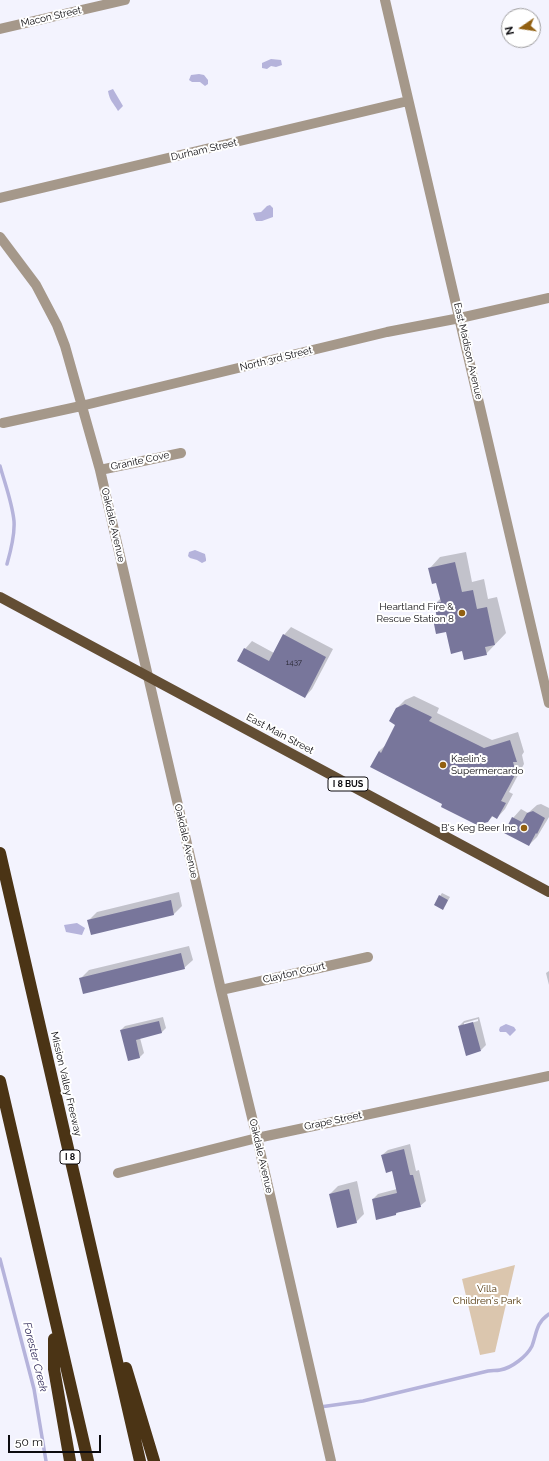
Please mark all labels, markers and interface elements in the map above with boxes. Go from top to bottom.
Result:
street label: Macon Street [20,4,82,30]
north arrow [501,8,541,48]
text: N [503,25,517,36]
street label: Durham Street [170,137,238,163]
street label: East Madison Avenue [451,301,485,401]
street label: North 3rd Street [239,344,313,374]
street label: Granite Cove [110,449,170,473]
street label: Oakdale Avenue [99,487,127,563]
place label: Heartland Fire & Rescue Station 8 [377,601,454,624]
marker: Heartland Fire & Rescue Station 8 [457,608,467,618]
house number: 1437 [286,658,302,668]
street label: East Main Street [244,711,316,757]
place label: Kaelin's Supermercardo [451,753,523,776]
marker: Kaelin's Supermercardo [438,760,448,770]
road number: I 8 BUS [328,777,368,791]
street label: Oakdale Avenue [172,803,200,879]
place label: B's Keg Beer Inc [441,822,516,834]
marker: B's Keg Beer Inc [519,823,529,833]
street label: Clayton Court [262,960,326,986]
street label: Mission Valley Freeway [48,1030,84,1138]
street label: Grape Street [303,1109,363,1133]
street label: Oakdale Avenue [247,1118,275,1194]
road number: I 8 [60,1150,80,1164]
park label: Villa Children's Park [453,1283,521,1306]
water label: Forester Creek [20,1321,50,1393]
scale bar [10,1427,103,1453]
text: 50 m [15,1435,43,1449]

